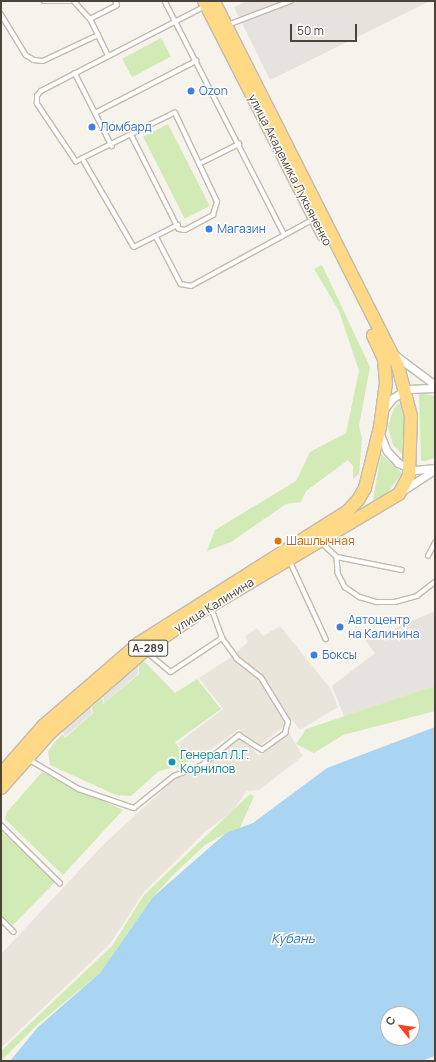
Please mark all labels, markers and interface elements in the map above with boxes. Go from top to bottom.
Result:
scale bar [292,16,359,42]
text: 50 m [297,22,324,39]
place label: Ozon [199,84,228,98]
marker: Ozon [186,86,196,96]
street label: улица Академика Лукьяненко [245,92,335,248]
place label: Ломбард [100,120,152,134]
marker: Ломбард [87,122,97,132]
place label: Магазин [217,222,266,236]
marker: Магазин [204,224,214,234]
place label: Шашлычная [286,534,355,548]
marker: Шашлычная [273,536,283,546]
street label: улица Калинина [171,575,257,635]
place label: Автоцентр на Калинина [348,613,419,641]
marker: Автоцентр на Калинина [335,622,345,632]
road number: А-289 [128,639,168,657]
place label: Боксы [322,648,357,662]
marker: Боксы [309,650,319,660]
place label: Генерал Л.Г. Корнилов [180,748,249,776]
marker: Генерал Л.Г. Корнилов [167,757,177,767]
water label: Кубань [271,930,315,946]
north arrow [380,1006,420,1046]
text: С [381,1013,398,1028]

